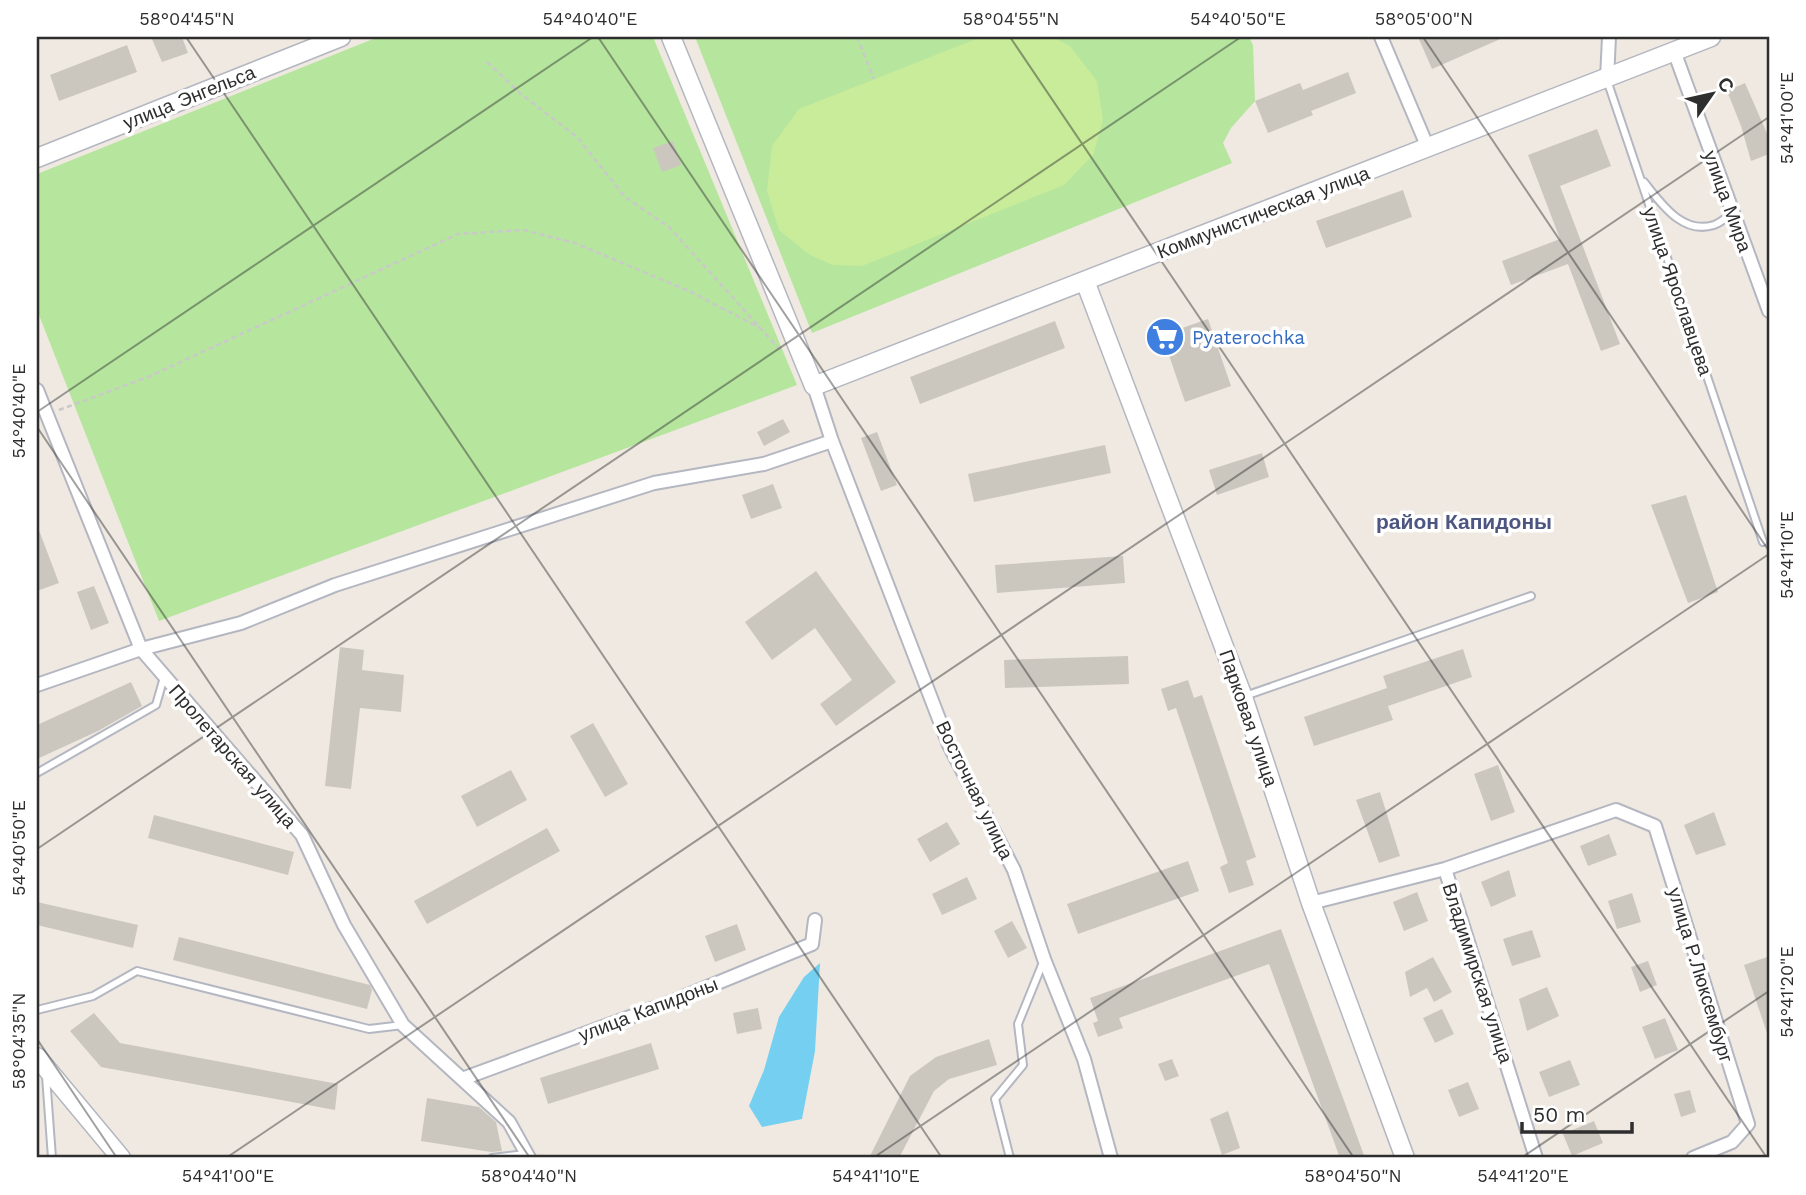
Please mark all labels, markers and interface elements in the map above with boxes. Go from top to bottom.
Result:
text: 58°04'45"N [139,8,235,29]
text: 54°40'40"E [542,8,638,29]
text: 58°04'55"N [963,8,1059,29]
text: 54°40'50"E [1190,8,1286,29]
text: 58°05'00"N [1375,8,1473,29]
street label: улица Энгельса [120,60,259,134]
north arrow [1676,60,1746,130]
text: 54°41'00"E [1776,72,1797,164]
text: С [1712,73,1739,97]
street label: улица Мира [1699,147,1757,255]
street label: Коммунистическая улица [1154,161,1373,264]
street label: улица Ярославцева [1638,204,1717,379]
supermarket icon: Pyaterochka [1144,316,1186,358]
place label: Pyaterochka [1192,326,1305,349]
text: 54°40'40"E [8,363,29,459]
district label: район Капидоны [1376,509,1552,534]
text: 54°41'10"E [1776,511,1797,599]
street label: Парковая улица [1214,647,1283,790]
street label: Пролетарская улица [164,680,302,833]
street label: Восточная улица [931,717,1018,864]
text: 54°40'50"E [8,800,29,896]
street label: Владимирская улица [1438,880,1518,1067]
street label: улица Р.Люксембург [1663,885,1738,1066]
text: 54°41'20"E [1776,946,1797,1038]
street label: улица Капидоны [575,972,721,1047]
text: 58°04'35"N [8,993,29,1089]
scale bar [1522,1090,1633,1134]
text: 50 m [1533,1102,1585,1127]
text: 54°41'00"E [182,1165,274,1186]
text: 58°04'40"N [481,1165,577,1186]
text: 54°41'10"E [832,1165,920,1186]
text: 58°04'50"N [1304,1165,1402,1186]
text: 54°41'20"E [1477,1165,1569,1186]

